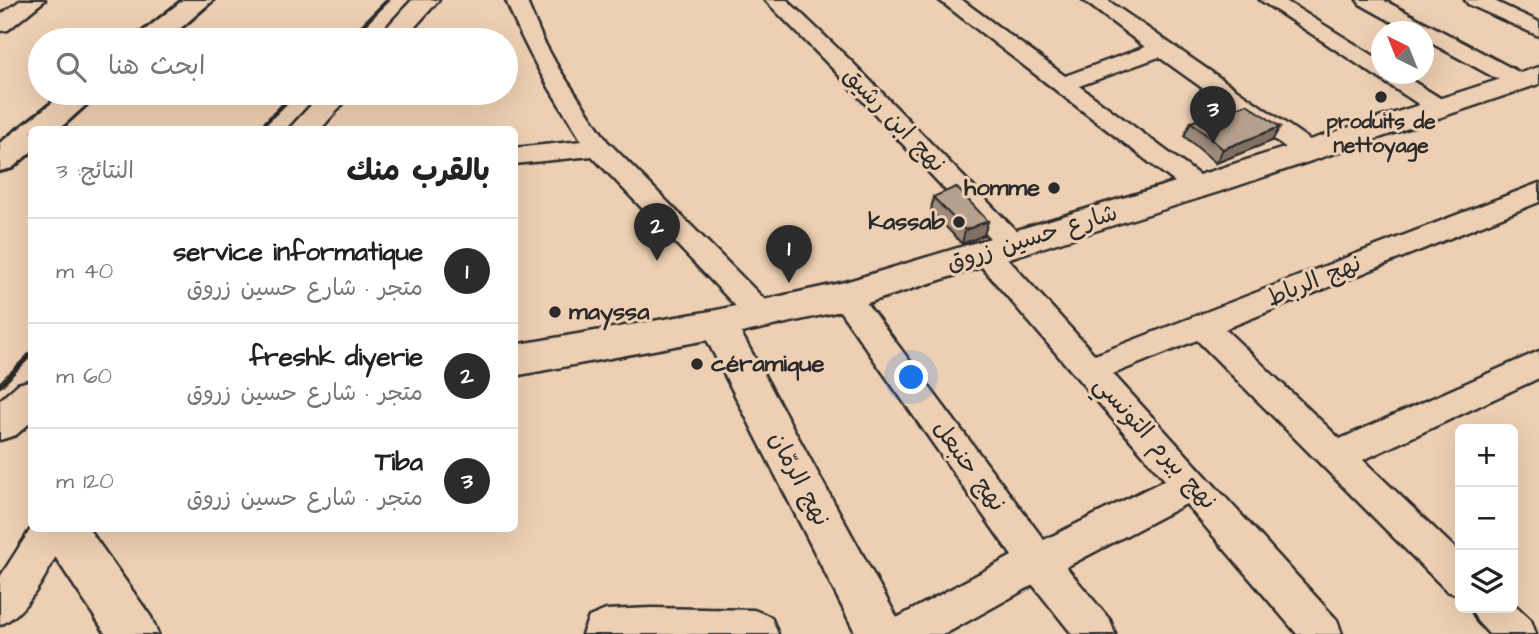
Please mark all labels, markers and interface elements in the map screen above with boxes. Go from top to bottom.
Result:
north arrow [1371,21,1434,84]
search box [28,28,518,105]
icon: search [52,48,90,86]
text: ابحث هنا [108,48,205,84]
street label: نهج ابن رشيق [835,60,953,180]
pin: 3 [1190,86,1236,144]
marker: produits de nettoyage [1373,89,1389,105]
place label: produits de nettoyage [1326,107,1436,163]
text: بالقرب منك [346,150,490,192]
text: النتائج: 3 [56,155,134,187]
place label: homme [964,171,1040,205]
marker: homme [1046,180,1062,196]
street label: شارع حسين زروق [942,196,1122,280]
pin: 2 [634,203,680,261]
place label: kassab [868,205,946,239]
marker: kassab [951,214,967,230]
pin: 1 [766,225,812,283]
text: service informatique [173,234,423,270]
street label: نهج الرباط [1261,247,1367,315]
text: 40 m [56,255,113,287]
text: 1 [466,255,468,287]
text: متجر · شارع حسين زروق [187,272,423,304]
place label: mayssa [569,295,650,331]
marker: mayssa [547,304,563,320]
text: freshk diyerie [249,339,423,375]
place label: céramique [711,347,824,381]
marker: céramique [689,356,705,372]
text: 60 m [56,360,112,392]
text: 2 [460,360,474,392]
your location [894,360,928,394]
street label: نهج بيرم التونسي [1083,369,1224,519]
text: متجر · شارع حسين زروق [187,377,423,409]
street label: نهج حنبعل [924,413,1014,519]
map controls [1455,424,1518,613]
button: + [1455,424,1518,487]
street label: نهج الرمّان [760,426,838,532]
text: Tiba [375,444,423,480]
text: 120 m [56,465,114,497]
text: 3 [461,465,473,497]
text: متجر · شارع حسين زروق [187,482,423,514]
button: − [1455,487,1518,550]
button: layers [1455,550,1518,613]

